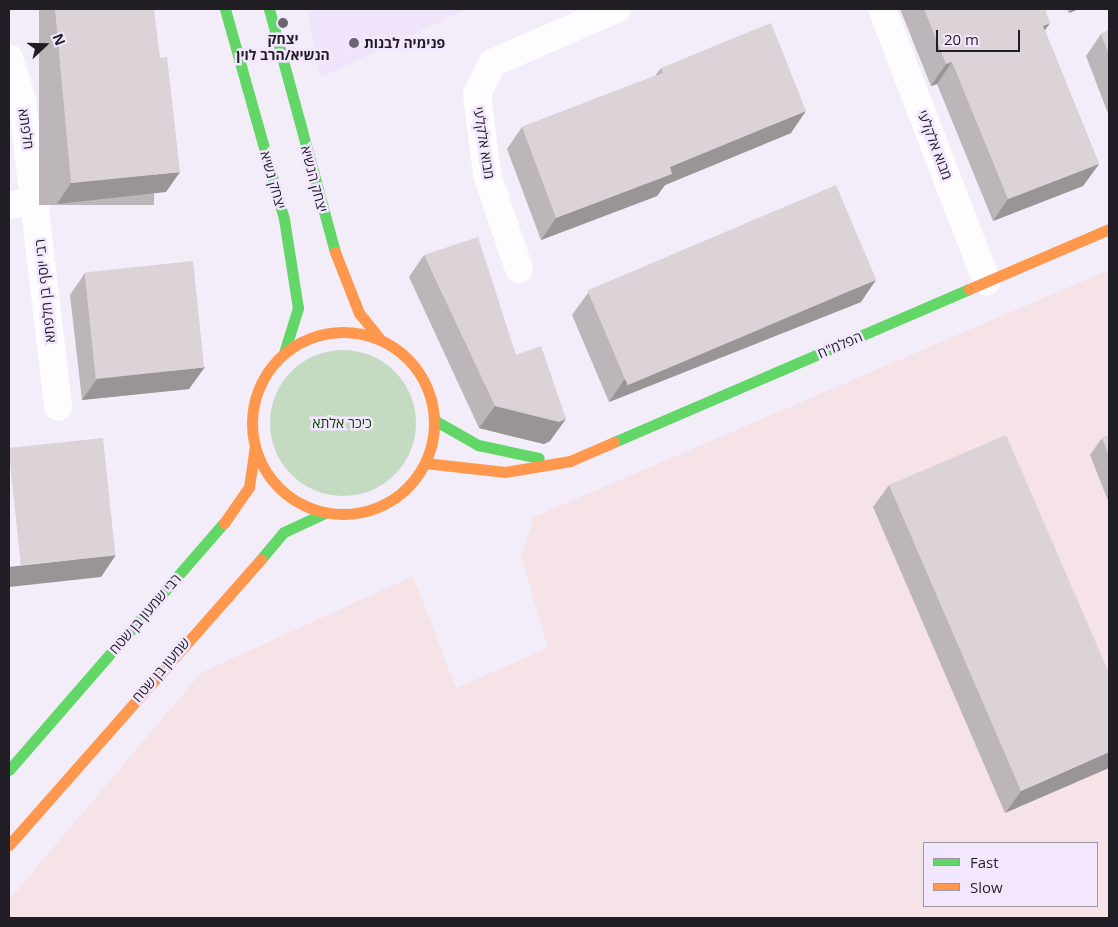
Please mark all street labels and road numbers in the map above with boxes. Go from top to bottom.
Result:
street label: מבוא אלקלעי [470,106,498,180]
street label: חלפתא [15,108,37,150]
street label: מבוא אלקלעי [914,108,956,182]
street label: יצחק הנשיא [297,144,331,214]
street label: יצחק נשיא [257,149,289,211]
street label: רבי יוסף בן חלפתא [31,238,59,344]
street label: הפלמ"ח [815,328,865,362]
street label: רבי שמעון בן שטח [106,570,184,658]
street label: שמעון בן שטח [129,635,193,705]

